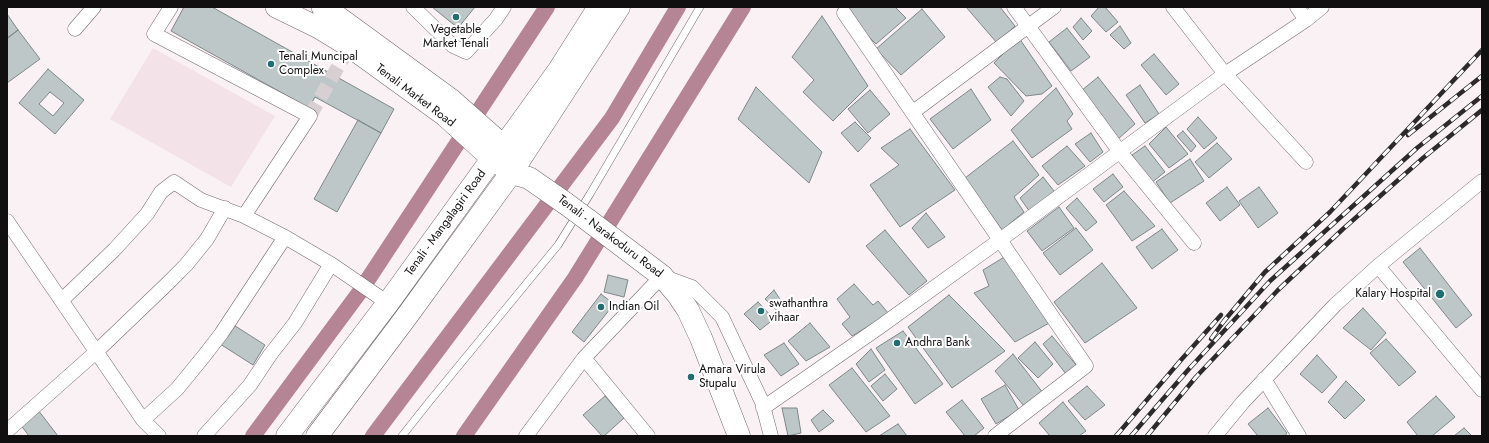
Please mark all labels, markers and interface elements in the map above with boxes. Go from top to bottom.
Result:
marker: Vegetable Market Tenali [451,12,461,22]
place label: Vegetable Market Tenali [423,23,489,51]
place label: Tenali Muncipal Complex [279,50,358,78]
marker: Tenali Muncipal Complex [266,59,276,69]
street label: Tenali Market Road [373,62,457,130]
street label: Tenali - Mangalagiri Road [403,167,489,279]
street label: Tenali - Narakoduru Road [555,193,665,281]
place label: Kalary Hospital [1355,287,1431,301]
marker: Kalary Hospital [1434,288,1446,300]
place label: swathanthra vihaar [769,297,828,325]
place label: Indian Oil [609,300,659,314]
marker: Indian Oil [596,302,606,312]
marker: swathanthra vihaar [756,306,766,316]
place label: Andhra Bank [905,336,970,350]
marker: Andhra Bank [892,338,902,348]
place label: Amara Virula Stupalu [699,363,766,391]
marker: Amara Virula Stupalu [686,372,696,382]

